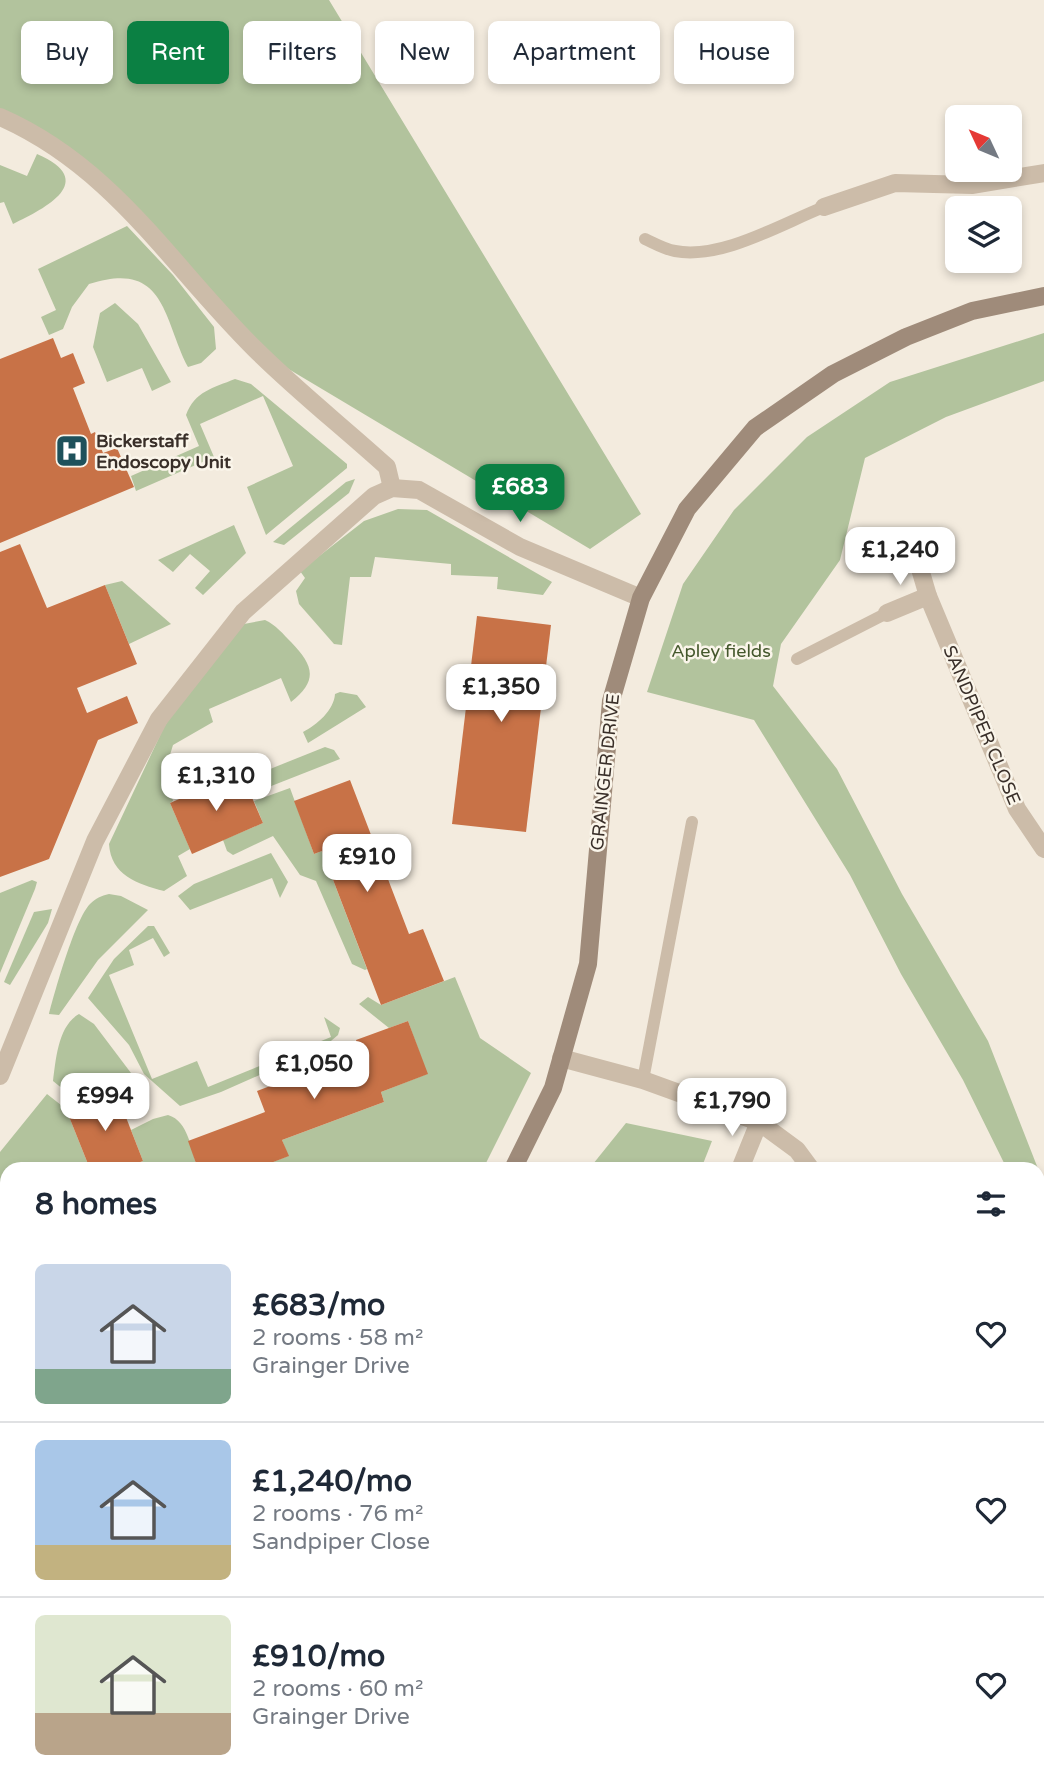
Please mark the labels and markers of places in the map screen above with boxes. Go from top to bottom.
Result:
place label: Bickerstaff Endoscopy Unit [96,430,231,473]
hospital icon: Bickerstaff Endoscopy Unit [53,432,91,470]
pin: £683 [479,464,561,524]
pin: £1,240 [843,528,957,587]
pin: £1,350 [444,664,558,724]
pin: £1,310 [159,754,273,813]
pin: £910 [326,834,408,894]
pin: £1,050 [257,1042,371,1101]
pin: £994 [64,1074,146,1133]
pin: £1,790 [675,1078,789,1138]

